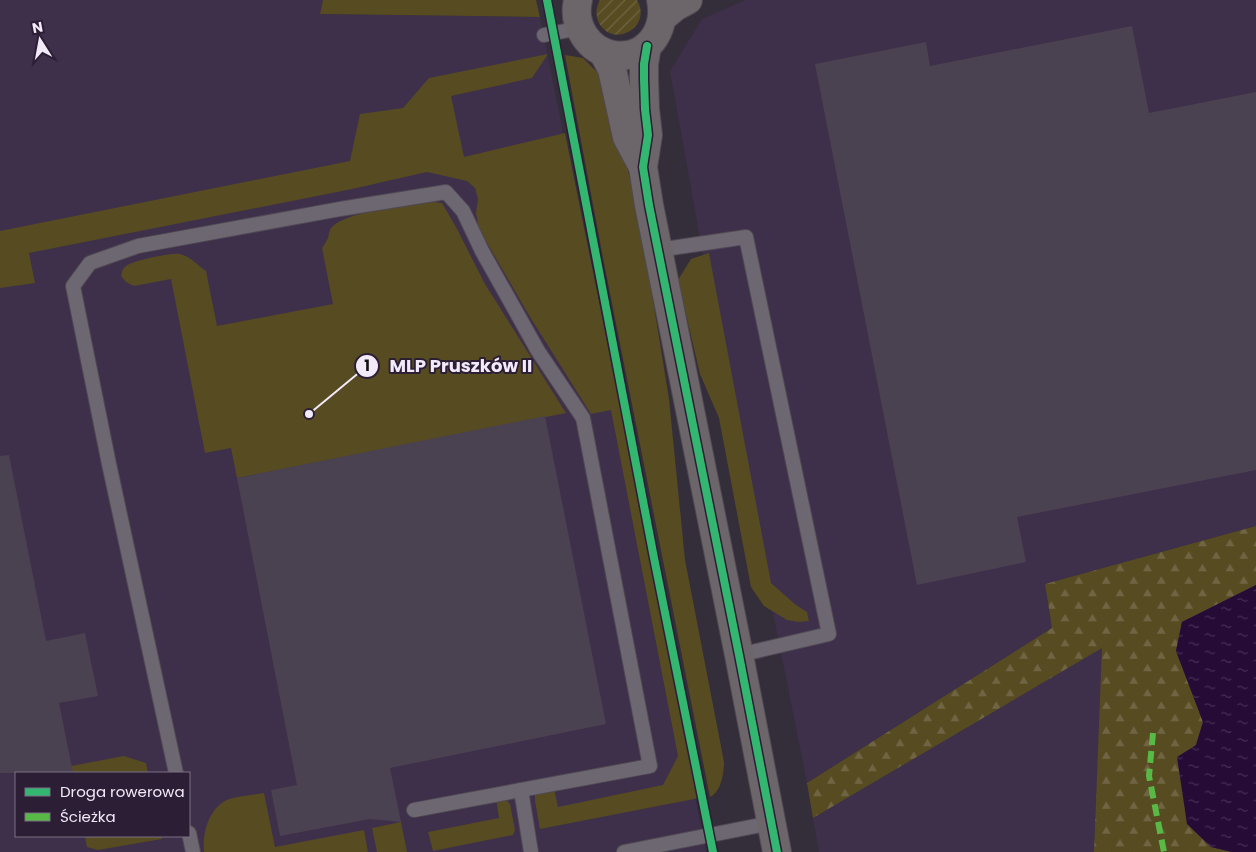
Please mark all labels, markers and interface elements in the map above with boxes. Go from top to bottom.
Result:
north arrow [15,15,65,65]
text: N [30,16,45,38]
callout: MLP Pruszków II [355,349,542,382]
text: MLP Pruszków II [390,353,532,378]
text: 1 [364,355,370,376]
legend [15,772,190,837]
text: Droga rowerowa [60,781,185,802]
text: Ścieżka [60,806,116,827]

